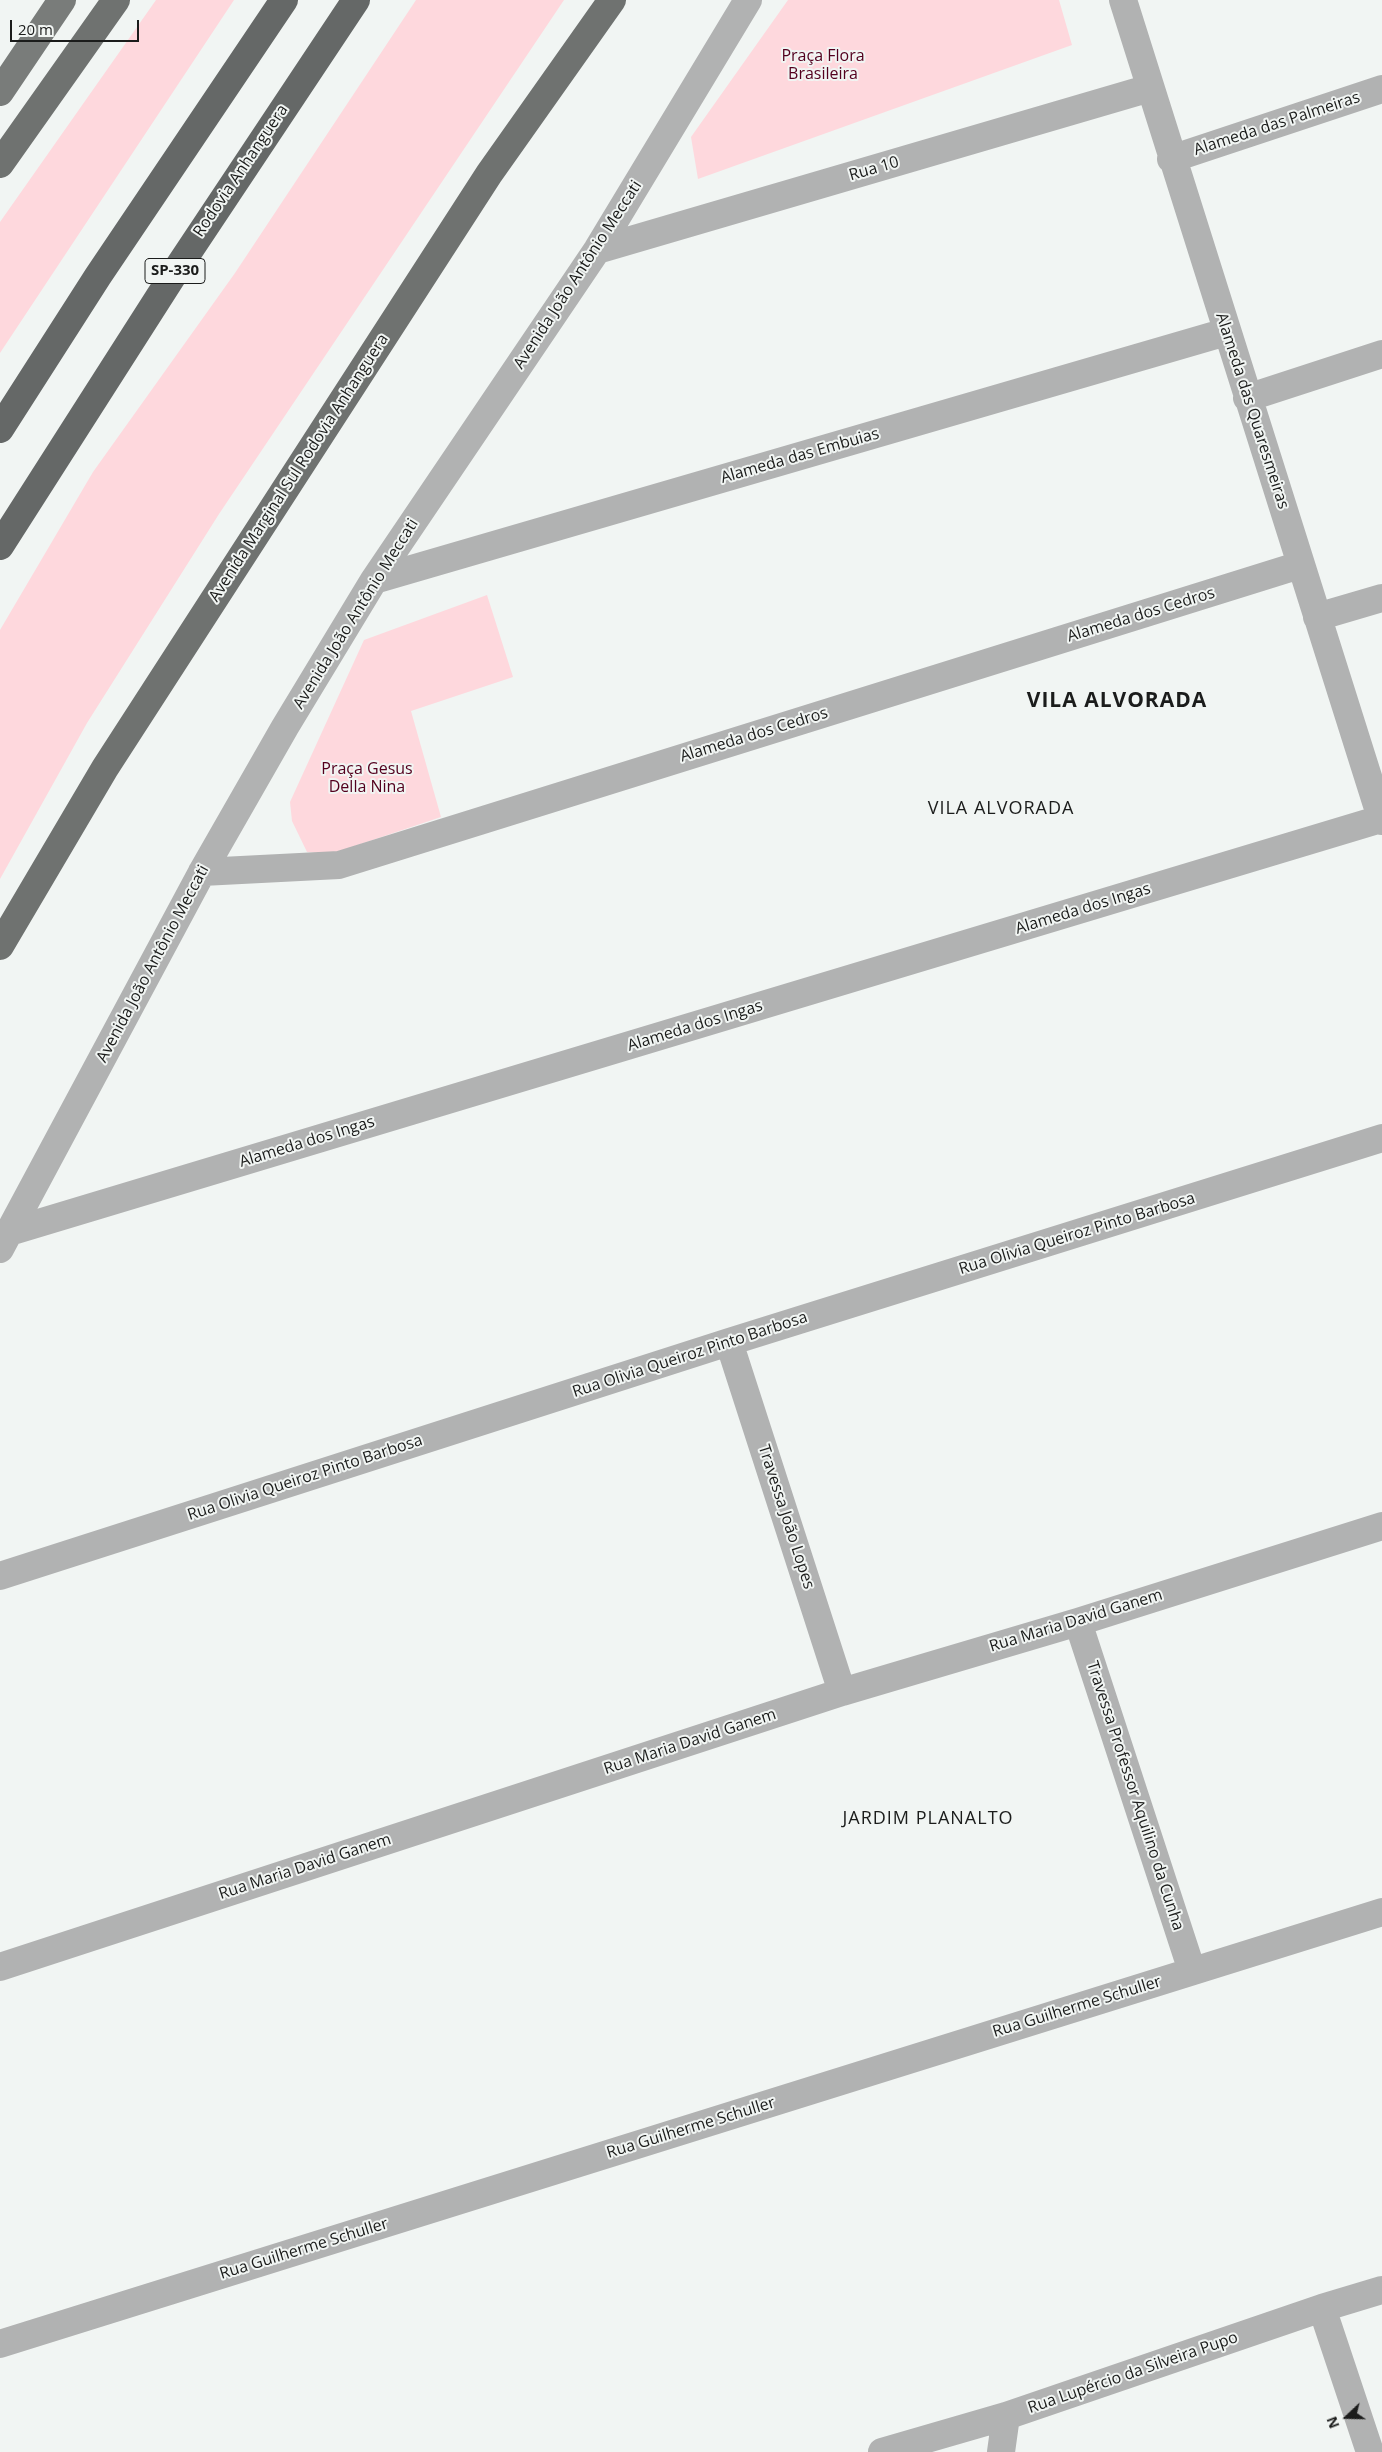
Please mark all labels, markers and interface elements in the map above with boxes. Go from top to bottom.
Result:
scale bar [12,10,141,42]
text: 20 m [18,19,53,39]
park label: Praça Flora Brasileira [781,46,865,84]
street label: Alameda das Palmeiras [1191,88,1363,160]
street label: Rodovia Anhanguera [190,101,292,241]
street label: Rua 10 [847,153,901,185]
street label: Avenida João Antônio Meccati [510,177,646,373]
road number: SP-330 [145,258,205,284]
street label: Alameda das Quaresmeiras [1211,310,1293,512]
street label: Avenida Marginal Sul Rodovia Anhanguera [205,331,393,605]
street label: Alameda das Embuias [719,424,881,488]
street label: Avenida João Antônio Meccati [289,515,423,713]
street label: Alameda dos Cedros [1065,583,1217,647]
district label: VILA ALVORADA [1025,688,1209,714]
street label: Alameda dos Cedros [678,703,830,767]
park label: Praça Gesus Della Nina [321,759,413,797]
district label: VILA ALVORADA [926,798,1076,820]
street label: Avenida João Antônio Meccati [93,862,213,1066]
street label: Alameda dos Ingas [1013,879,1153,939]
street label: Alameda dos Ingas [625,996,765,1056]
street label: Alameda dos Ingas [237,1112,377,1172]
street label: Rua Olivia Queiroz Pinto Barbosa [957,1189,1197,1279]
street label: Rua Olivia Queiroz Pinto Barbosa [570,1308,810,1402]
street label: Rua Olivia Queiroz Pinto Barbosa [185,1431,425,1525]
street label: Travessa João Lopes [754,1442,818,1592]
street label: Rua Maria David Ganem [987,1585,1165,1657]
street label: Travessa Professor Aquilino da Cunha [1082,1659,1188,1933]
street label: Rua Maria David Ganem [601,1705,779,1779]
district label: JARDIM PLANALTO [841,1808,1015,1830]
street label: Rua Maria David Ganem [216,1830,394,1904]
street label: Rua Guilherme Schuller [990,1972,1164,2042]
street label: Rua Guilherme Schuller [604,2093,778,2163]
street label: Rua Guilherme Schuller [217,2214,391,2284]
street label: Rua Lupércio da Silveira Pupo [1025,2328,1241,2418]
north arrow [1322,2392,1372,2442]
text: N [1322,2414,1343,2431]

